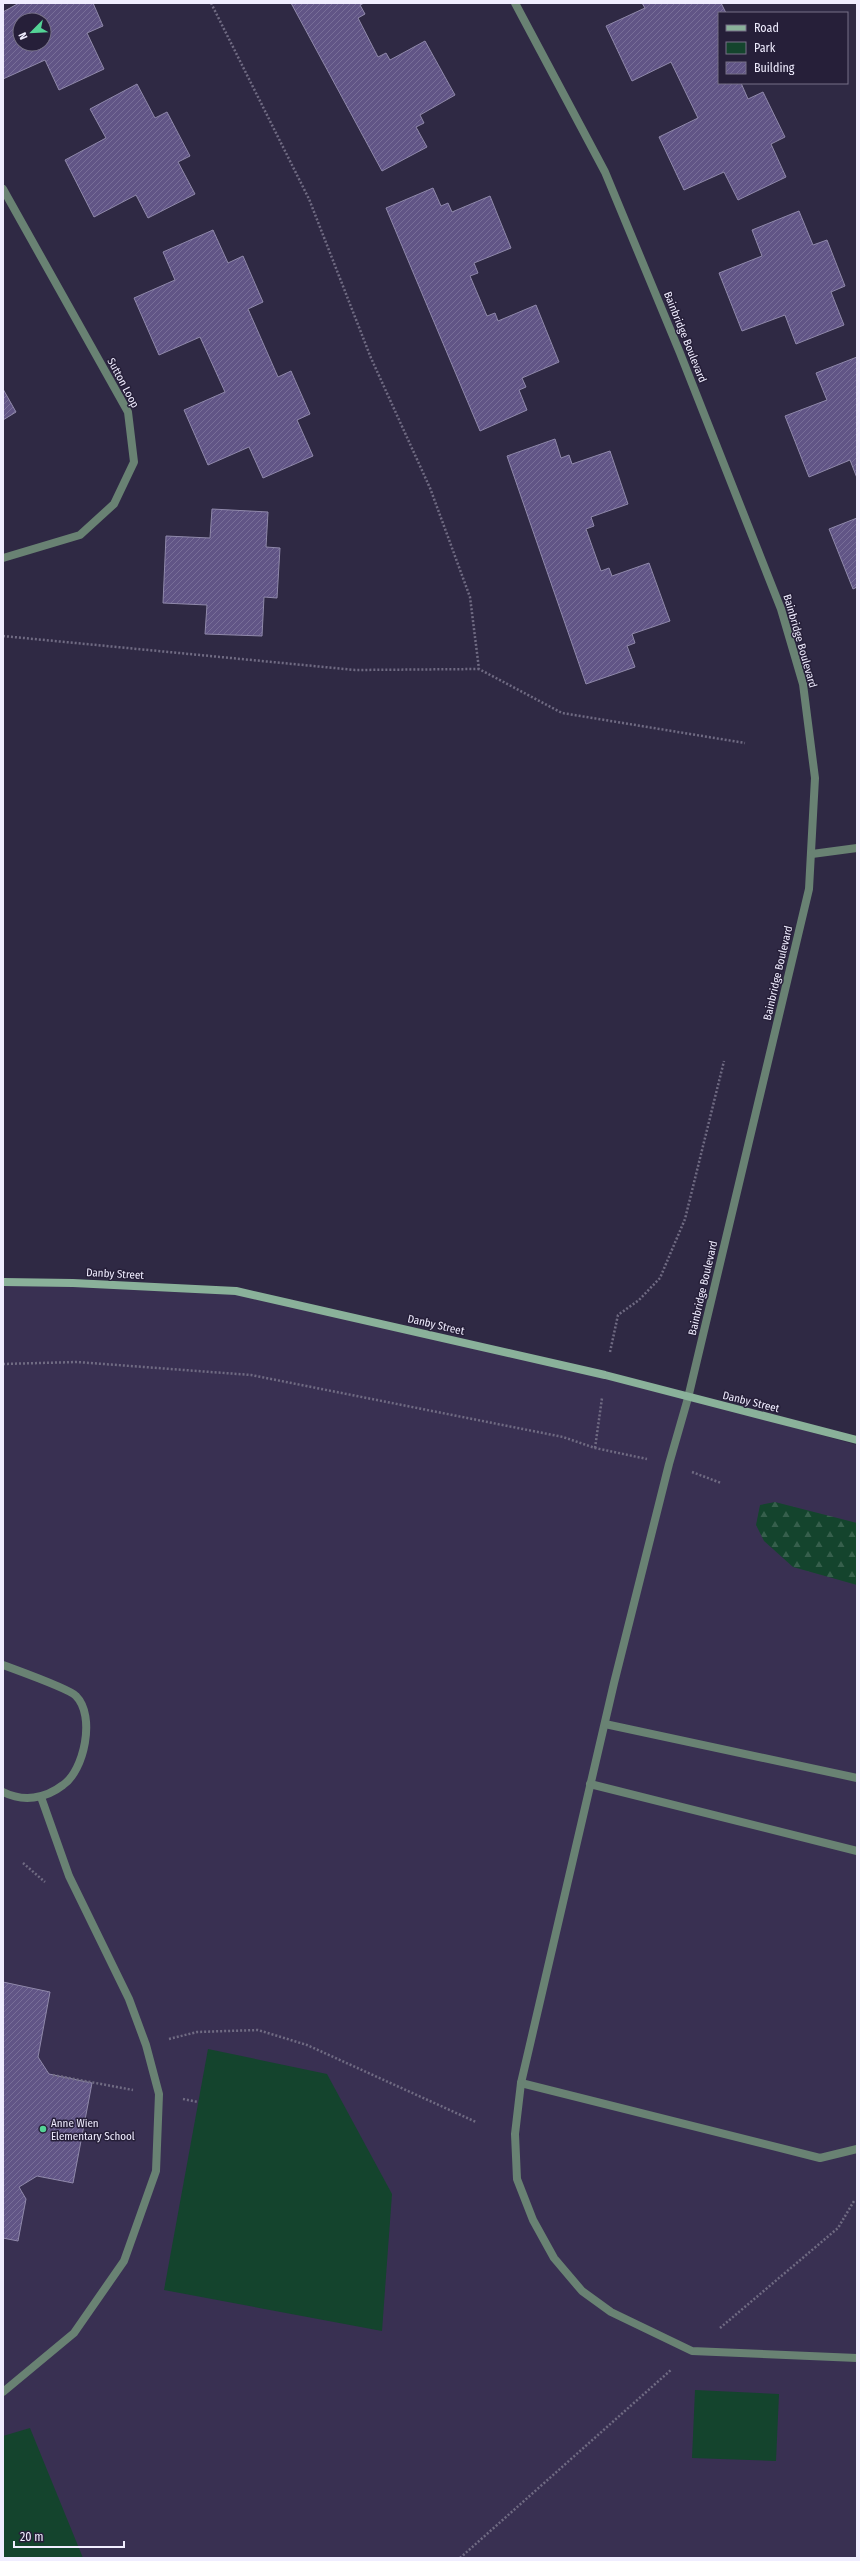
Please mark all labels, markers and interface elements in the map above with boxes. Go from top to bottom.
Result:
north arrow [12,12,52,52]
legend [718,12,848,84]
text: Road [754,21,779,35]
text: N [16,30,31,42]
text: Park [754,41,776,55]
text: Building [754,61,795,75]
street label: Bainbridge Boulevard [661,290,709,384]
street label: Sutton Loop [104,356,142,410]
street label: Bainbridge Boulevard [780,593,820,689]
street label: Bainbridge Boulevard [761,924,795,1022]
street label: Bainbridge Boulevard [686,1239,720,1337]
street label: Danby Street [86,1266,145,1282]
street label: Danby Street [406,1312,466,1338]
street label: Danby Street [721,1389,781,1415]
place label: Anne Wien Elementary School [51,2117,135,2143]
marker: Anne Wien Elementary School [38,2124,48,2134]
scale bar [14,2523,124,2549]
text: 20 m [20,2530,44,2544]

